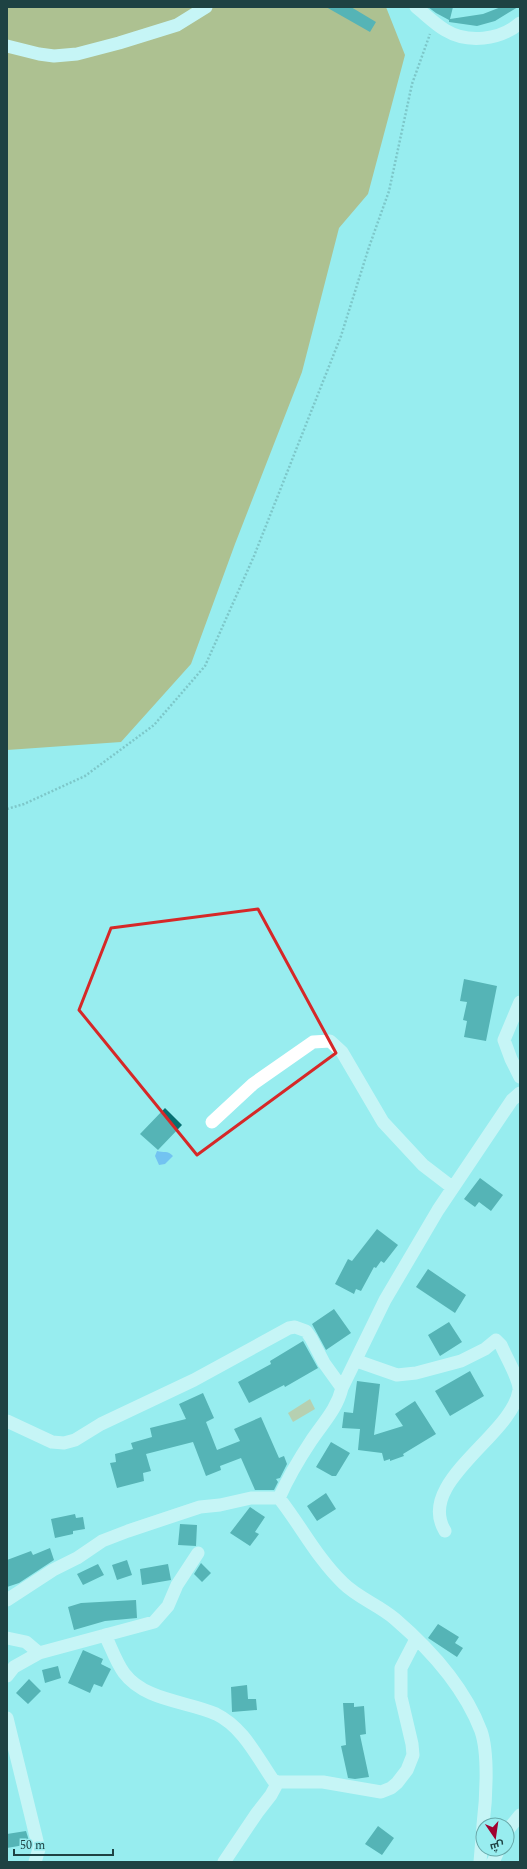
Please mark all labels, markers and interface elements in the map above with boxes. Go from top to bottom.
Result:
north arrow [475,1817,515,1857]
scale bar [14,1831,113,1857]
text: 50 m [20,1836,45,1855]
text: ش [488,1836,506,1856]

